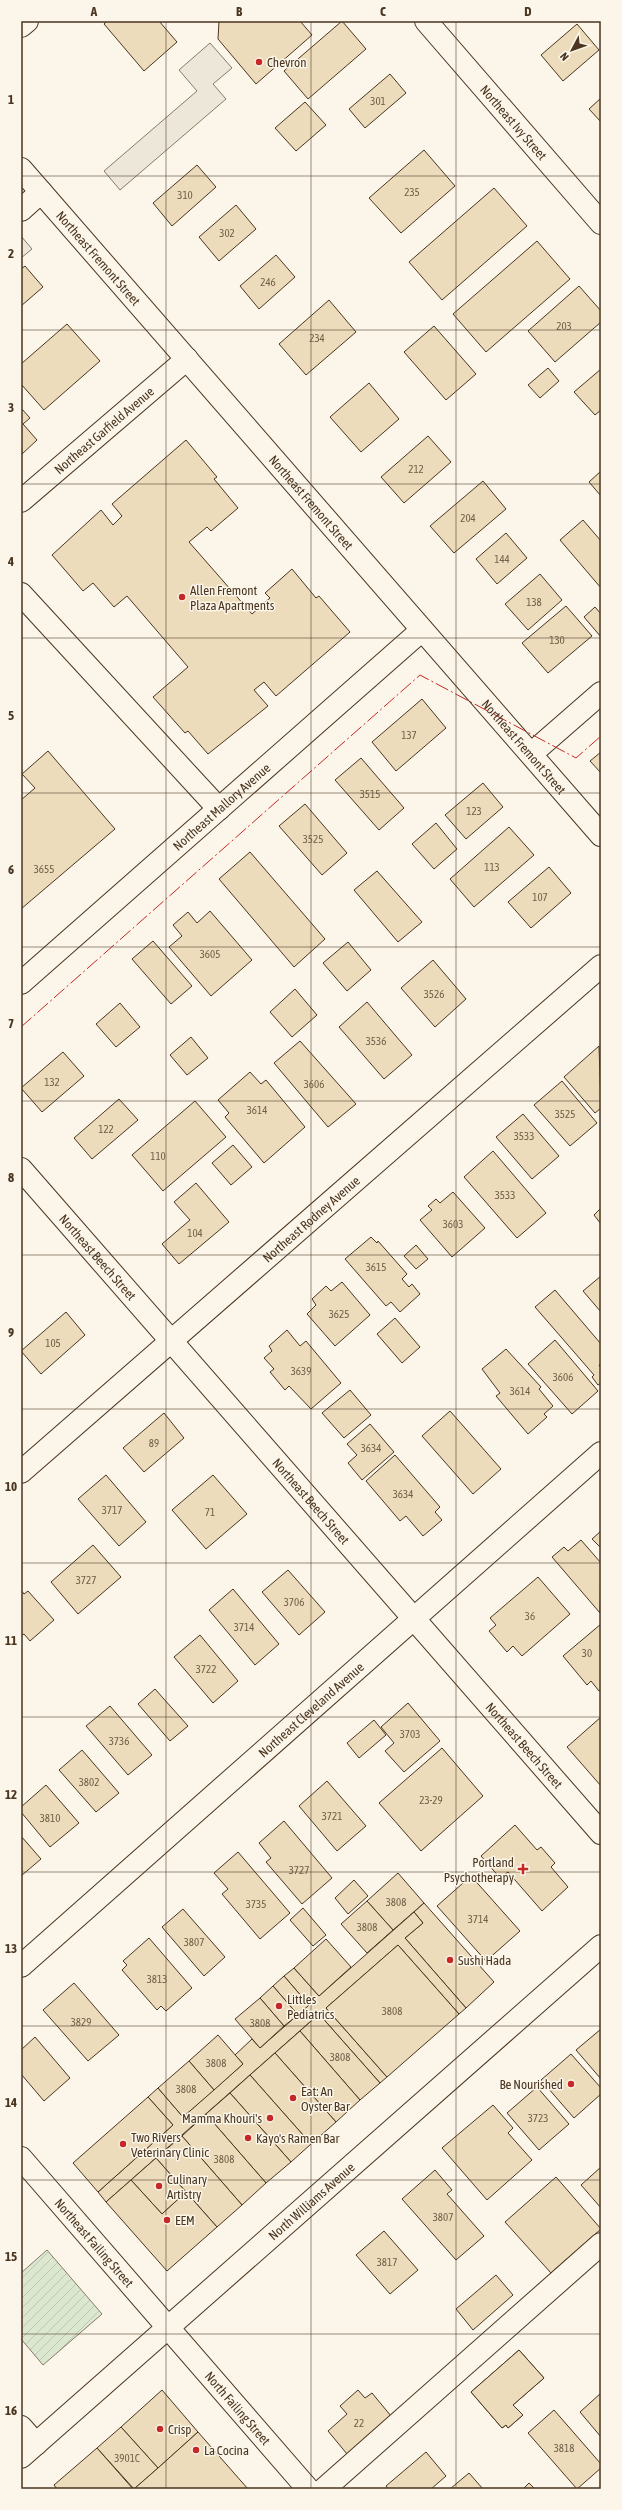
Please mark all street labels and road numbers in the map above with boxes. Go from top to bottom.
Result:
street label: Northeast Ivy Street [477,82,550,163]
street label: Northeast Fremont Street [53,208,144,308]
street label: Northeast Garfield Avenue [51,383,157,477]
street label: Northeast Fremont Street [266,452,357,553]
street label: Northeast Fremont Street [479,696,569,797]
street label: Northeast Mallory Avenue [170,760,273,853]
street label: Northeast Rodney Avenue [260,1173,363,1265]
street label: Northeast Beech Street [56,1211,140,1303]
street label: Northeast Beech Street [270,1455,353,1547]
street label: Northeast Cleveland Avenue [255,1659,367,1760]
street label: Northeast Beech Street [483,1699,566,1791]
street label: North Williams Avenue [265,2159,357,2243]
street label: Northeast Failing Street [52,2195,137,2290]
street label: North Failing Street [202,2368,274,2448]

